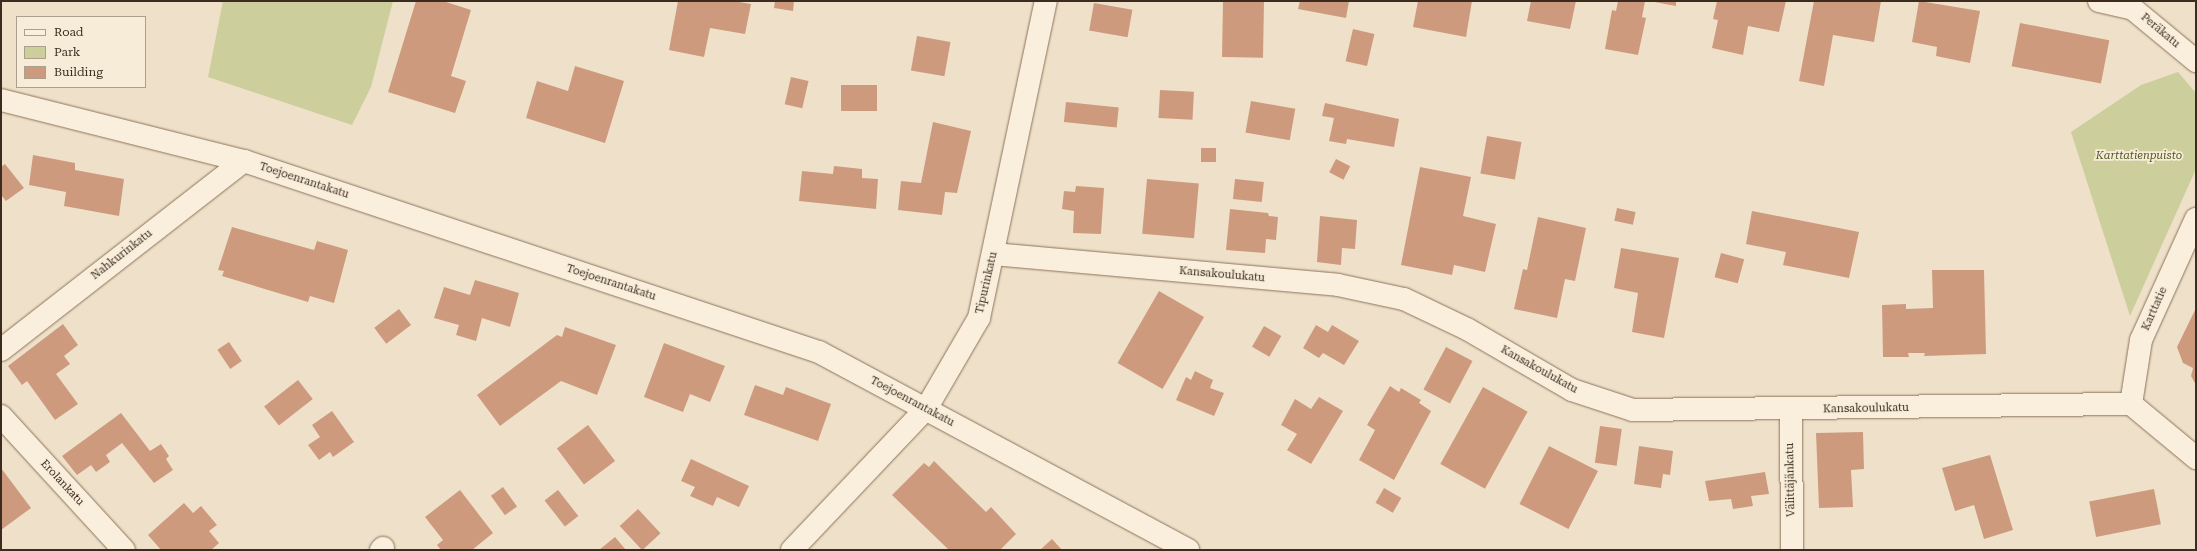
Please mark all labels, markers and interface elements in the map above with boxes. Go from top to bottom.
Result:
street label: Peräkatu [2138,11,2182,51]
legend [16,16,146,88]
text: Road [54,25,83,39]
text: Park [54,45,80,59]
text: Building [54,65,103,79]
park label: Karttatienpuisto [2096,149,2182,163]
street label: Toejoenrantakatu [258,160,350,202]
street label: Nahkurinkatu [89,227,155,283]
street label: Tipurinkatu [973,251,1001,315]
street label: Toejoenrantakatu [565,262,657,304]
street label: Kansakoulukatu [1179,265,1265,285]
street label: Karttatie [2140,285,2170,333]
street label: Kansakoulukatu [1498,343,1580,397]
street label: Toejoenrantakatu [868,374,956,430]
street label: Kansakoulukatu [1823,402,1909,416]
street label: Välittäjänkatu [1784,443,1798,517]
street label: Erolankatu [37,457,87,509]

